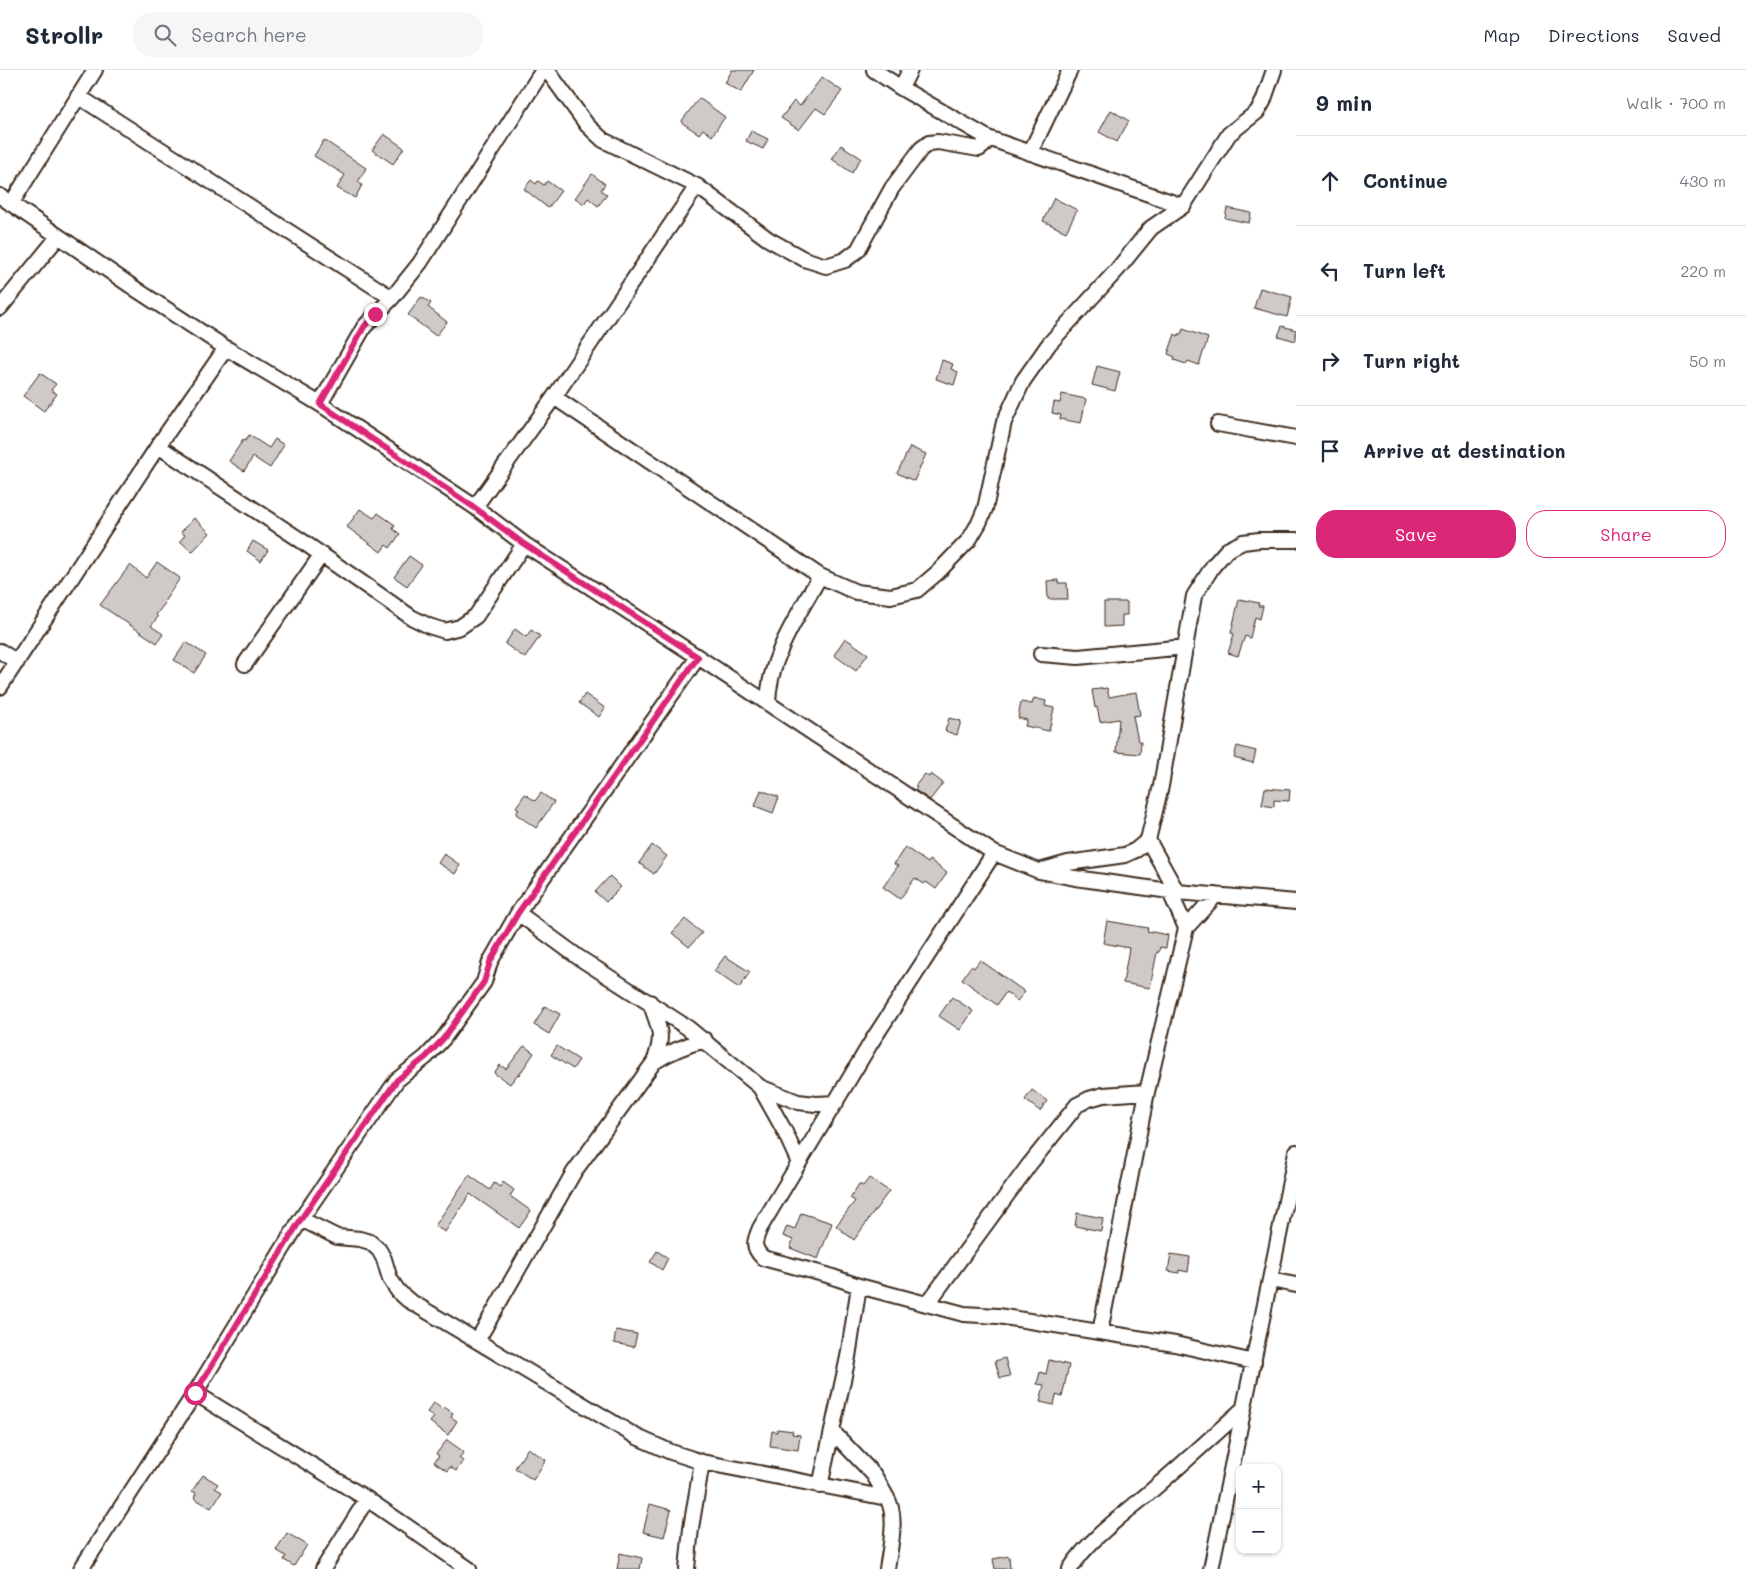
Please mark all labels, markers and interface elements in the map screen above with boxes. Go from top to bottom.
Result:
search box [133,12,483,57]
text: Strollr [25,19,103,50]
icon: search [151,21,179,49]
text: Search here [191,22,307,47]
text: Map [1483,23,1520,47]
text: Directions [1548,23,1640,47]
text: Saved [1668,23,1721,47]
text: 9 min [1316,89,1372,116]
text: Walk · 700 m [1626,92,1726,113]
icon: ahead [1316,167,1344,195]
text: Continue [1363,168,1448,193]
text: 430 m [1679,170,1726,191]
icon: left [1316,257,1344,285]
text: Turn left [1363,258,1446,283]
text: 220 m [1680,260,1726,281]
route end [364,303,387,326]
icon: right [1316,347,1344,375]
text: Turn right [1363,348,1460,373]
text: 50 m [1689,350,1726,371]
icon: arrive [1316,437,1344,465]
text: Arrive at destination [1363,438,1566,463]
button: Save [1316,510,1516,558]
button: Share [1526,510,1726,558]
route start [184,1382,207,1405]
map controls [1236,1464,1281,1554]
button: + [1236,1464,1281,1509]
button: − [1236,1509,1281,1554]

